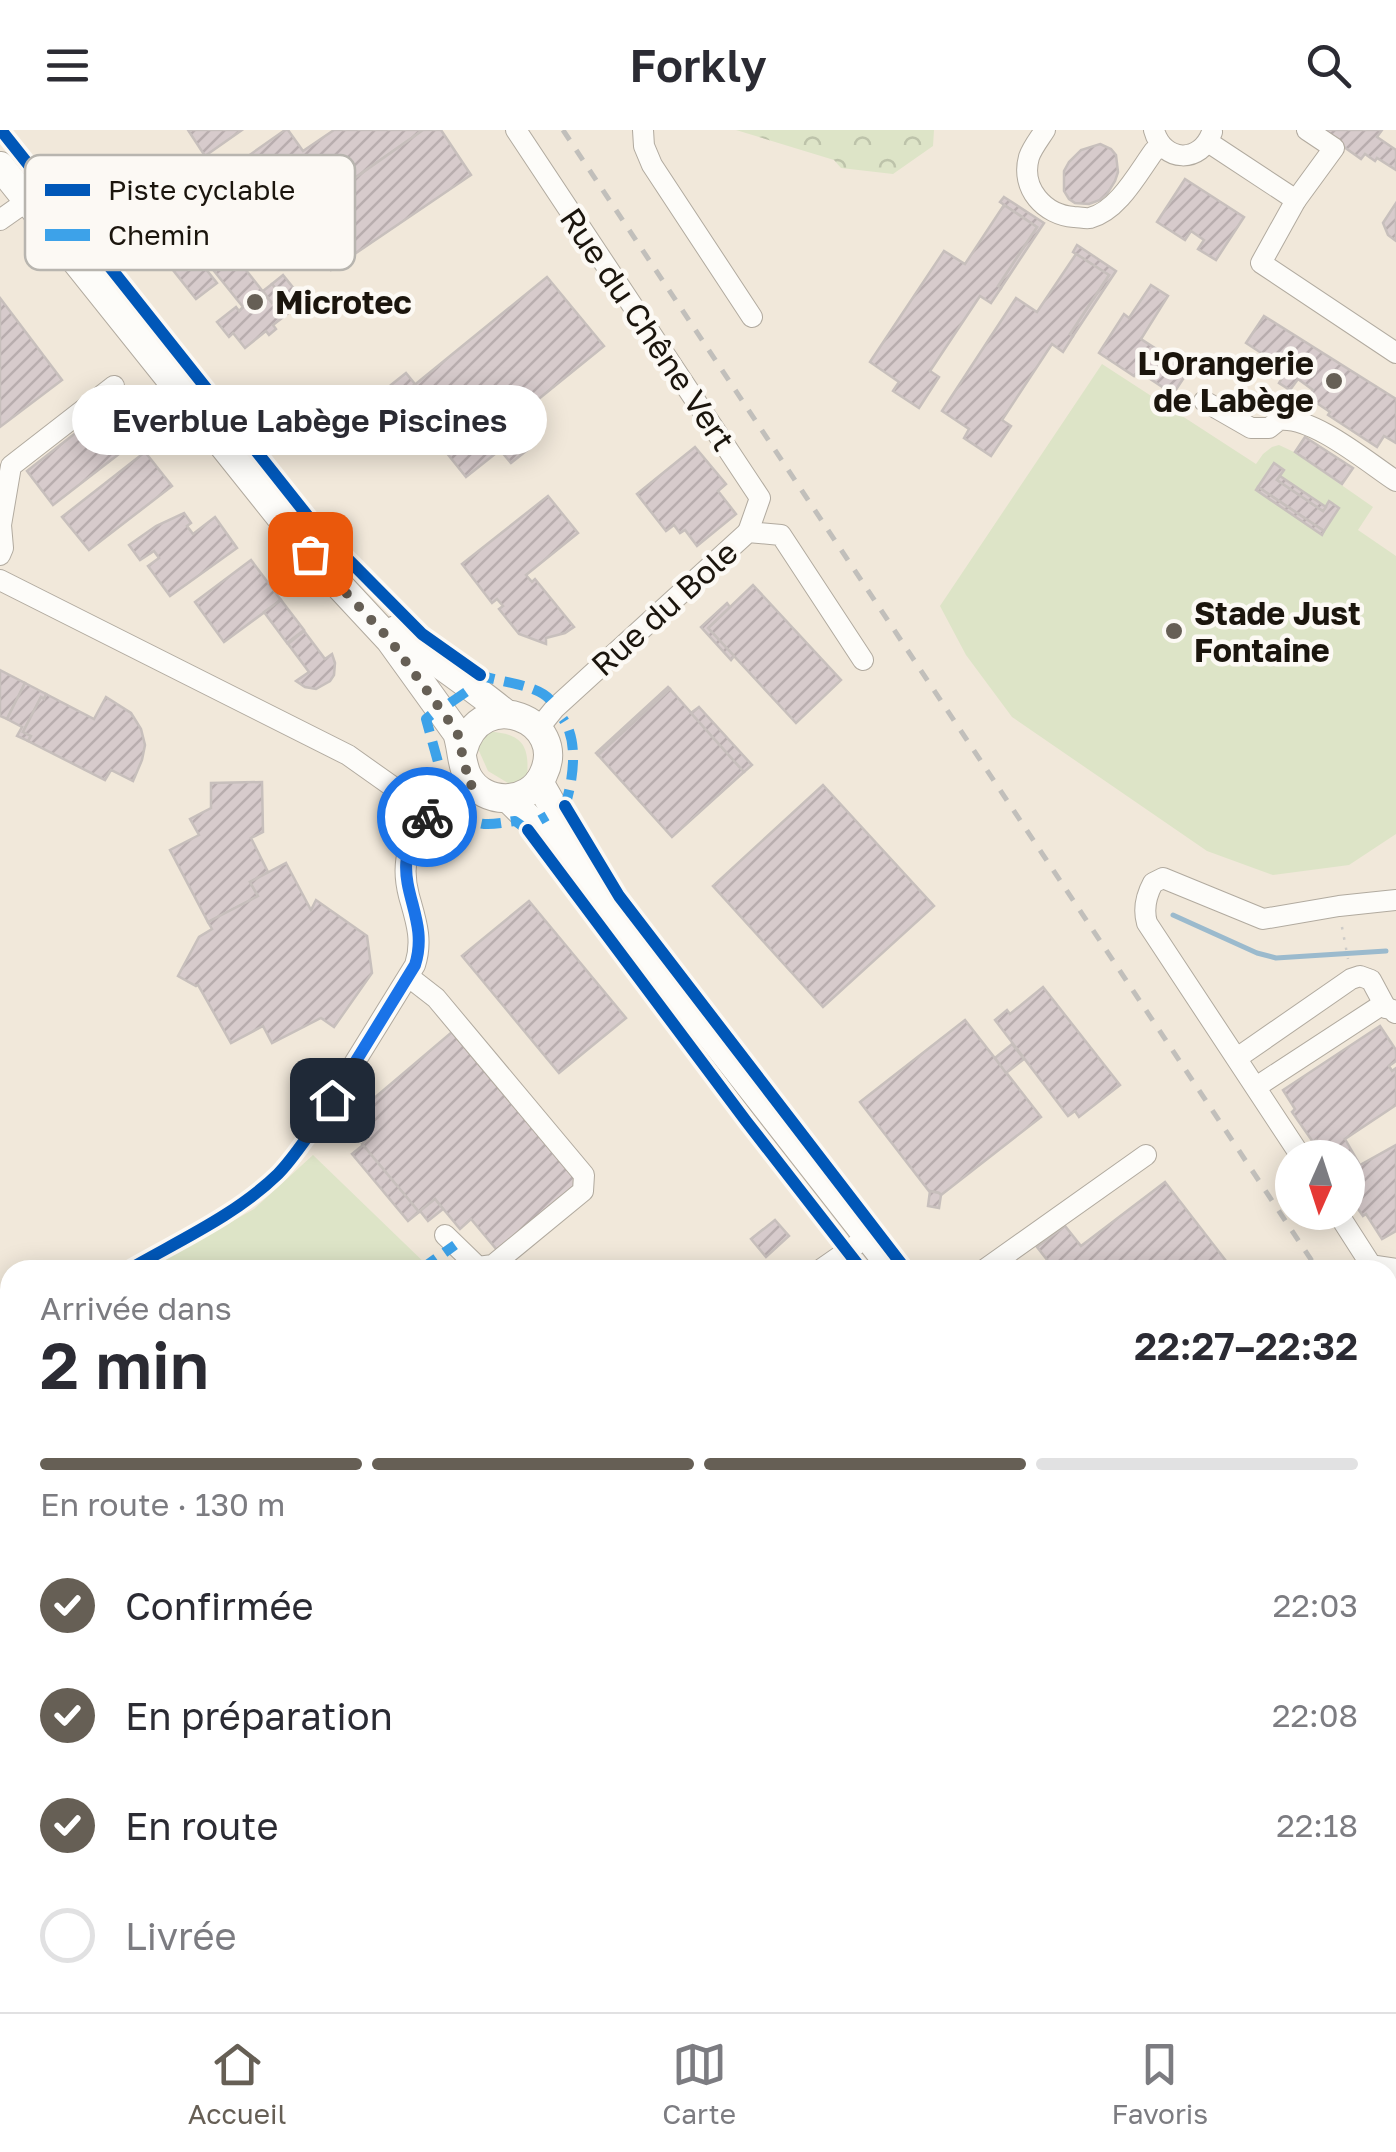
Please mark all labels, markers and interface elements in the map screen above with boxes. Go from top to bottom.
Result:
icon: menu [40,38,95,93]
text: Forkly [629,38,767,92]
icon: search [1301,38,1356,93]
legend [25,155,355,270]
text: Piste cyclable [108,173,295,206]
street label: Rue du Chêne Vert [553,201,743,457]
text: Chemin [108,218,210,251]
place label: Microtec [275,283,412,321]
marker: Microtec [244,291,266,313]
place label: L'Orangerie de Labège [1138,344,1314,419]
marker: L'Orangerie de Labège [1323,370,1345,392]
callout: Everblue Labège Piscines [72,384,548,454]
text: Everblue Labège Piscines [112,401,507,439]
pin [268,512,353,597]
icon: bag [283,527,338,582]
street label: Rue du Bole [583,533,745,683]
place label: Stade Just Fontaine [1194,594,1361,669]
marker: Stade Just Fontaine [1163,620,1185,642]
courier [377,767,477,867]
icon: bike [400,790,455,845]
pin [290,1058,375,1143]
icon: home [305,1073,360,1128]
north arrow [1275,1140,1365,1230]
map controls [1275,1140,1365,1230]
text: Arrivée dans [40,1289,232,1327]
text: 22:27–22:32 [1134,1323,1358,1368]
text: 2 min [40,1325,209,1403]
text: En route · 130 m [40,1485,285,1523]
icon: check [40,1578,95,1633]
text: Confirmée [125,1583,314,1628]
text: 22:03 [1273,1586,1358,1624]
icon: check [40,1688,95,1743]
text: En préparation [125,1693,393,1738]
text: 22:08 [1272,1696,1358,1734]
icon: check [40,1798,95,1853]
text: En route [125,1803,279,1848]
text: 22:18 [1276,1806,1358,1844]
text: Livrée [125,1913,237,1958]
tab: Accueil [188,2037,286,2130]
tab: Carte [662,2037,736,2130]
tab: Favoris [1112,2037,1208,2130]

